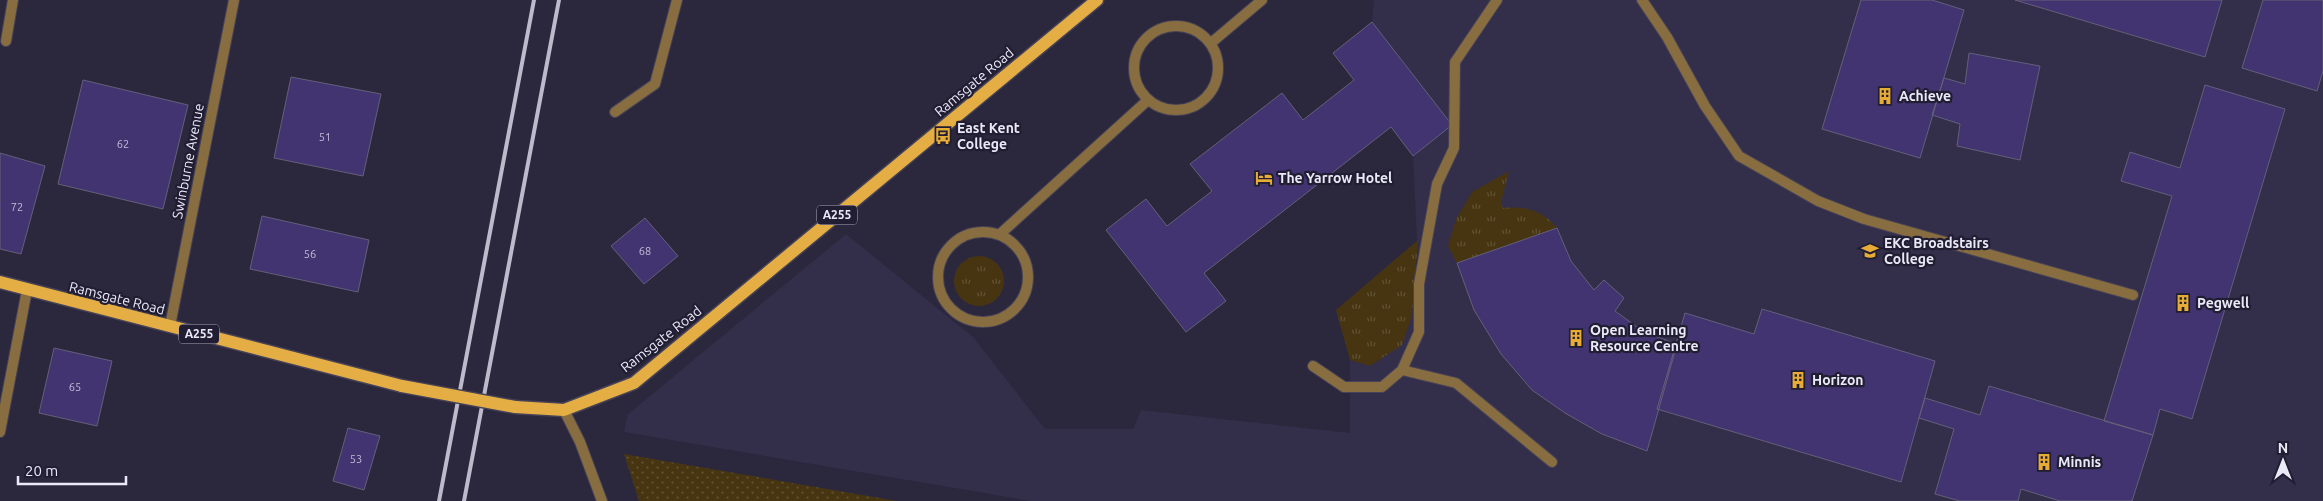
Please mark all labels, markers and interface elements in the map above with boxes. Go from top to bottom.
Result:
street label: Ramsgate Road [931,44,1017,120]
building icon: Achieve [1875,86,1895,106]
place label: Achieve [1899,88,1951,104]
street label: Swinburne Avenue [169,102,207,220]
place label: East Kent College [957,120,1020,152]
bus stop icon: East Kent College [933,126,953,146]
house number: 51 [319,131,331,143]
house number: 62 [117,138,129,150]
hotel icon: The Yarrow Hotel [1254,168,1274,188]
place label: The Yarrow Hotel [1278,170,1392,186]
house number: 72 [11,201,23,213]
road number: A255 [817,206,857,224]
place label: EKC Broadstairs College [1884,235,1989,267]
school or university icon: EKC Broadstairs College [1860,241,1880,261]
house number: 68 [639,245,651,257]
house number: 56 [304,248,316,260]
street label: Ramsgate Road [68,278,166,318]
building icon: Pegwell [2173,293,2193,313]
place label: Pegwell [2197,295,2249,311]
street label: Ramsgate Road [617,303,705,375]
place label: Open Learning Resource Centre [1590,322,1699,354]
road number: A255 [179,324,219,344]
building icon: Open Learning Resource Centre [1566,328,1586,348]
building icon: Horizon [1788,370,1808,390]
place label: Horizon [1812,372,1864,388]
house number: 65 [69,381,81,393]
north arrow [2258,436,2308,486]
text: N [2278,440,2288,456]
building icon: Minnis [2034,452,2054,472]
house number: 53 [350,453,362,465]
scale bar [18,454,125,486]
place label: Minnis [2058,454,2102,470]
text: 20 m [25,462,58,479]

